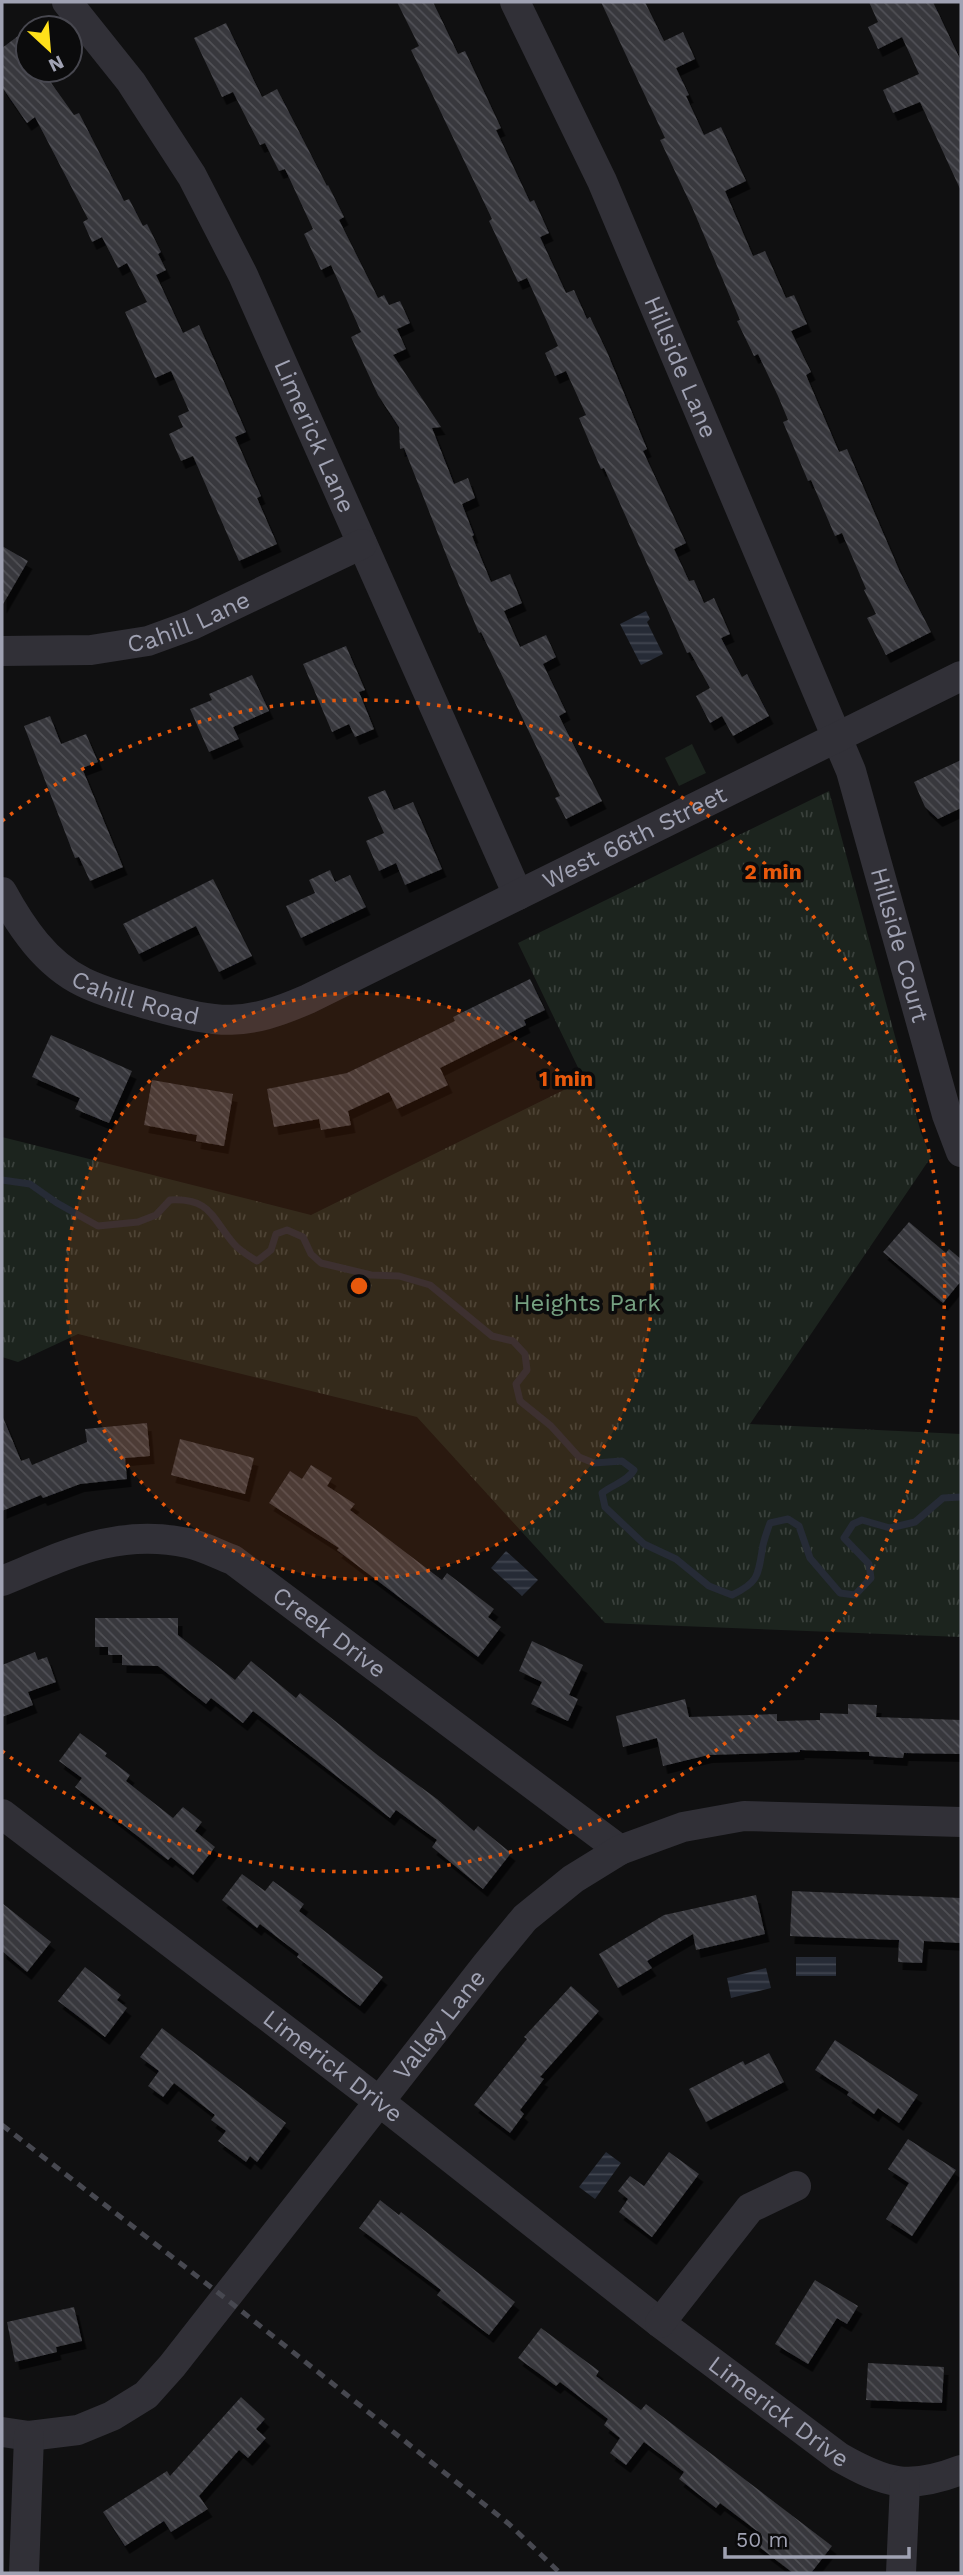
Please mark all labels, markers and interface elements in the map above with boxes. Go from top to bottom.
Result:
north arrow [14,14,84,84]
text: N [45,50,68,77]
street label: Hillside Lane [638,292,723,442]
street label: Limerick Lane [268,355,361,517]
street label: Cahill Lane [125,585,254,658]
street label: West 66th Street [538,780,731,895]
text: 2 min [744,859,802,884]
street label: Hillside Court [865,864,934,1026]
street label: Cahill Road [67,965,202,1031]
text: 1 min [539,1066,593,1091]
centre of rings [347,1274,371,1298]
park label: Heights Park [513,1289,661,1317]
street label: Creek Drive [267,1581,392,1684]
street label: Valley Lane [388,1964,491,2085]
street label: Limerick Drive [258,2004,408,2128]
street label: Limerick Drive [703,2350,853,2473]
scale bar [725,2516,909,2560]
text: 50 m [736,2527,788,2552]

